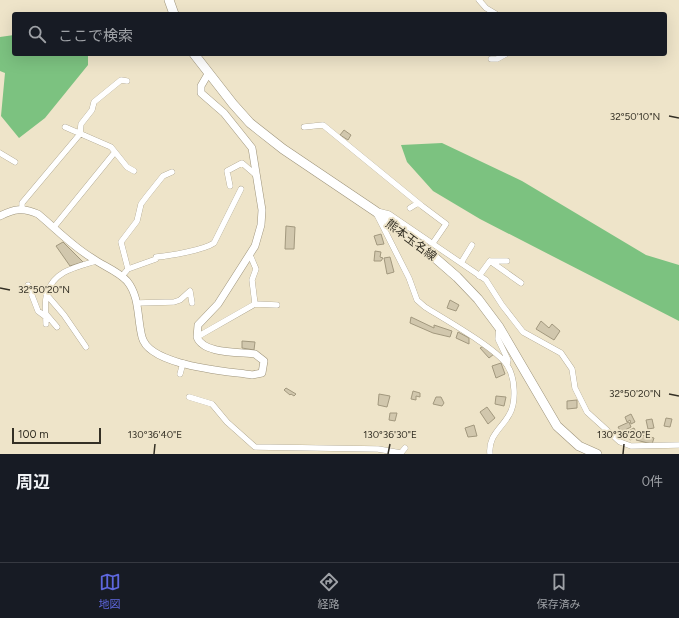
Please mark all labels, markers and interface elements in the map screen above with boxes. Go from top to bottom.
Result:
search box [12,12,667,56]
icon: search [26,23,48,45]
text: ここで検索 [58,27,133,45]
text: 32°50'10"N [610,110,660,123]
street label: 熊本玉名線 [383,216,439,264]
text: 32°50'20"N [18,283,70,296]
text: 32°50'20"N [609,387,661,400]
scale bar [12,426,101,445]
text: 100 m [18,428,49,441]
text: 130°36'40"E [128,428,182,441]
text: 130°36'30"E [363,428,417,441]
text: 130°36'20"E [597,428,651,441]
text: 周辺 [16,472,50,492]
text: 0件 [642,474,663,489]
tab: 地図 [99,571,121,611]
tab: 経路 [318,571,340,611]
tab: 保存済み [537,571,581,611]

